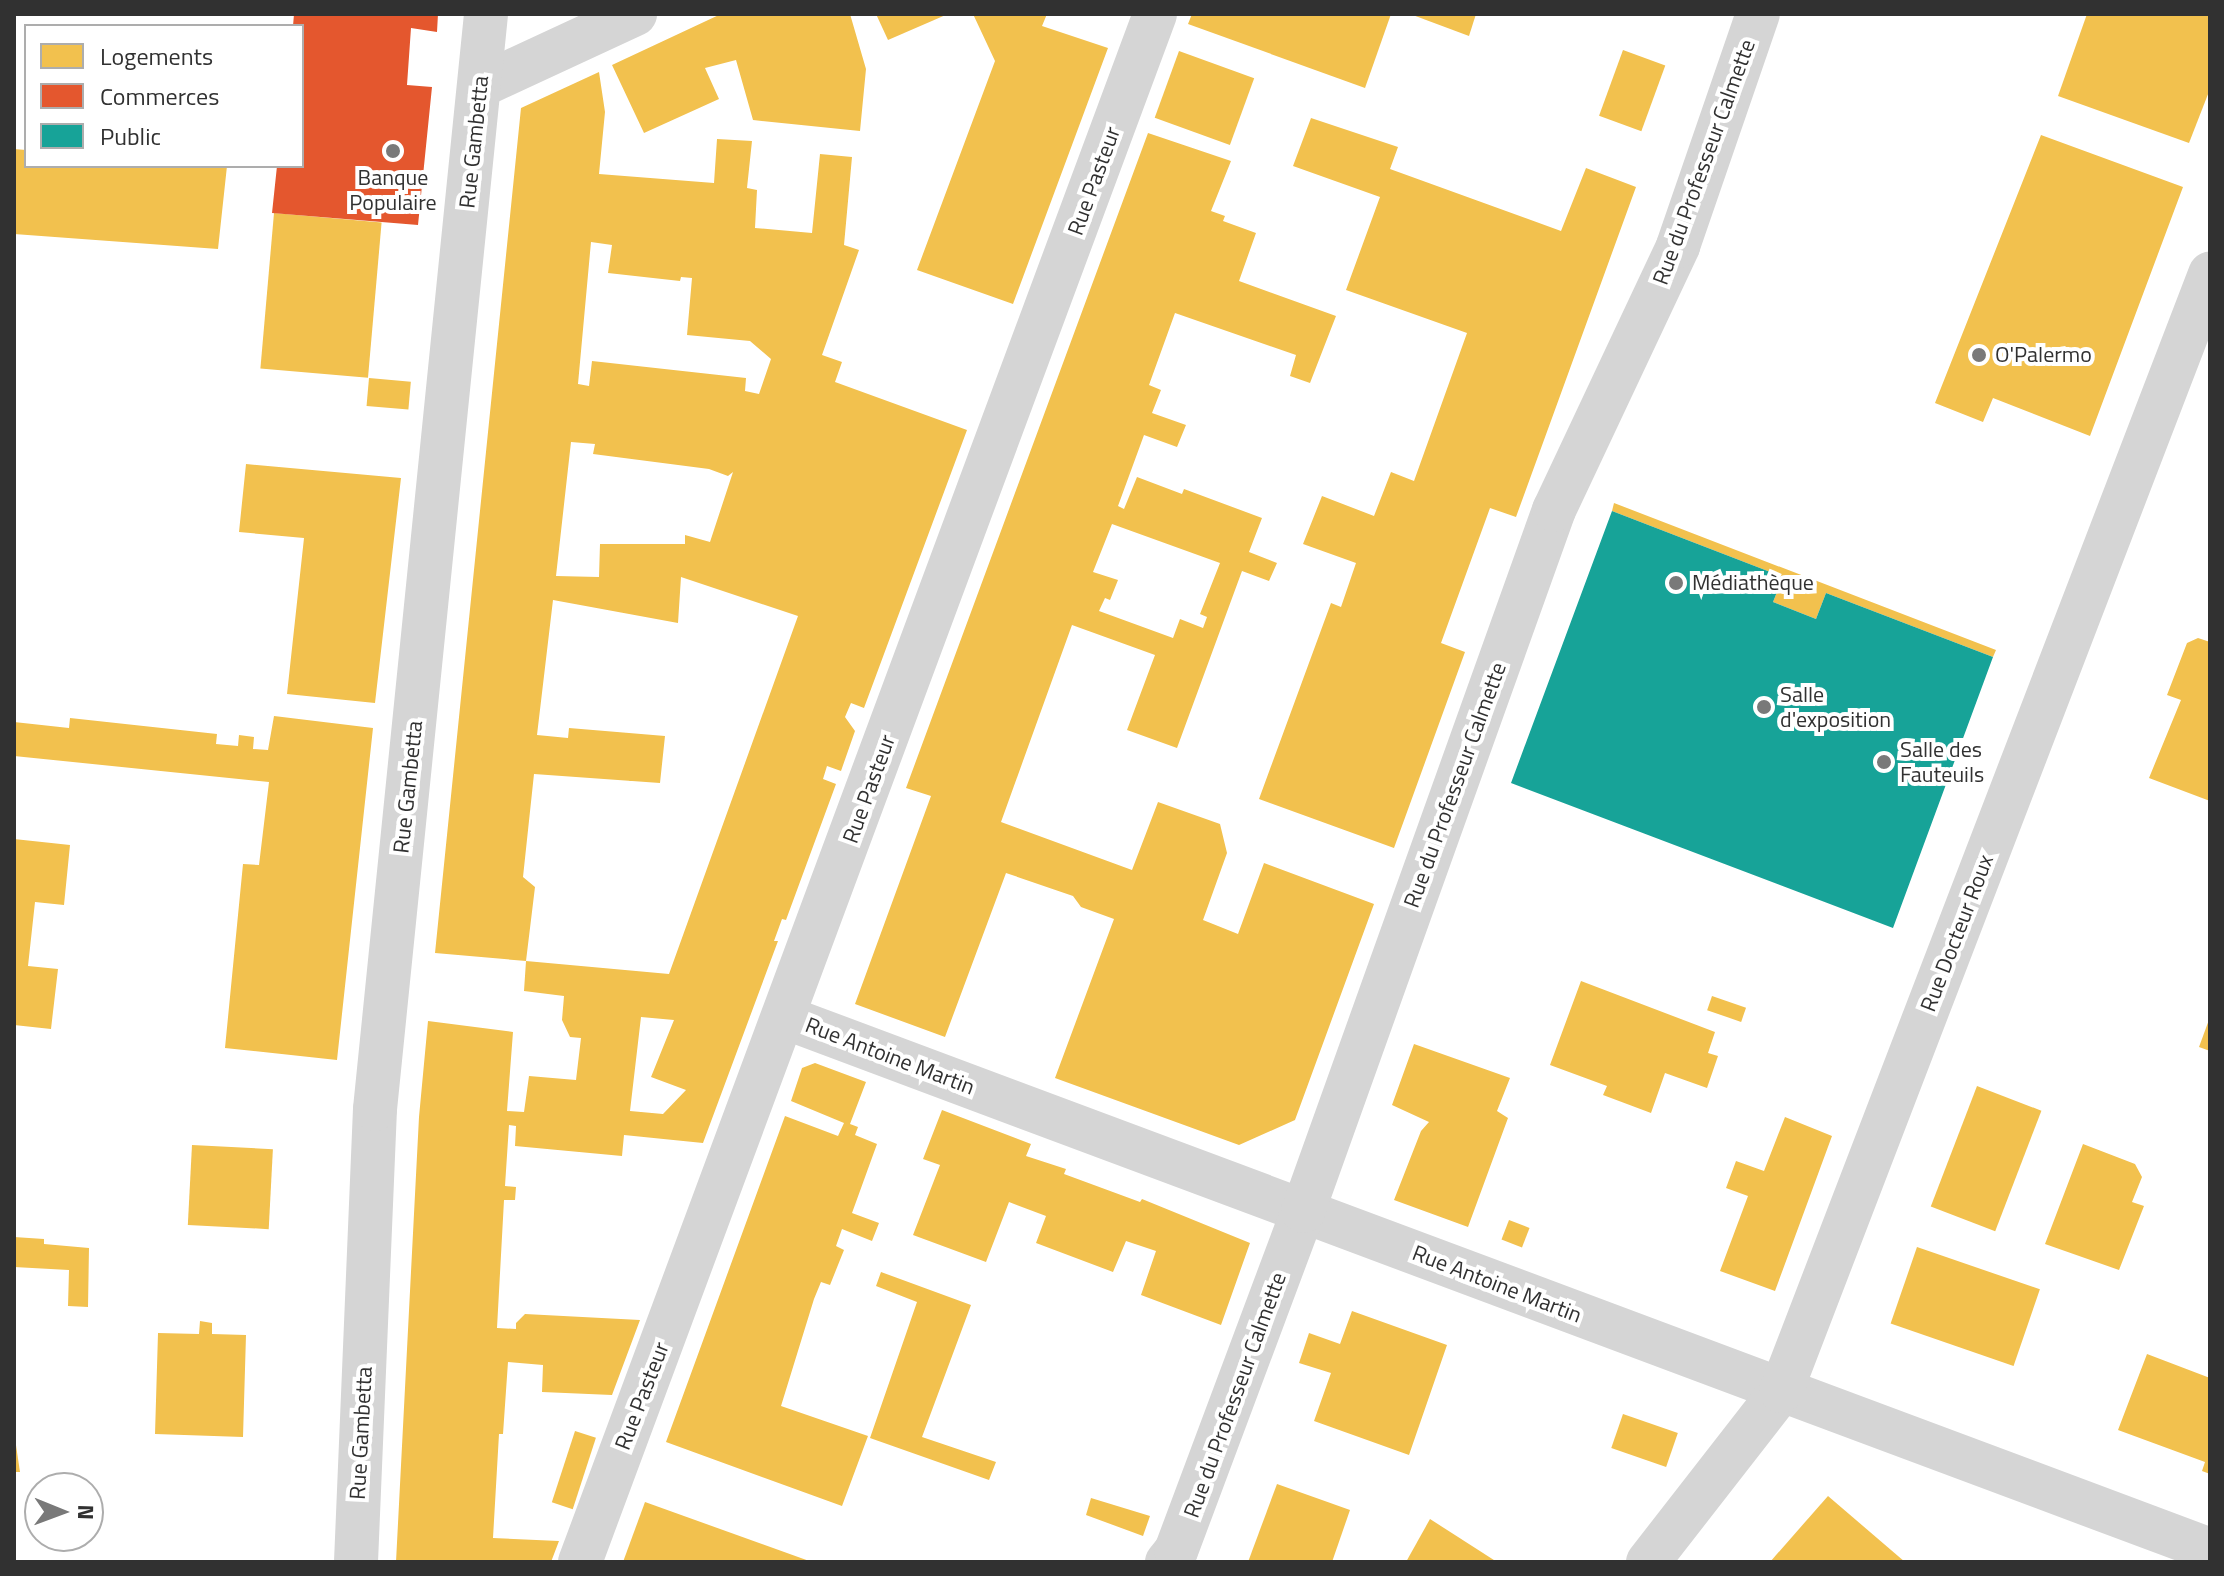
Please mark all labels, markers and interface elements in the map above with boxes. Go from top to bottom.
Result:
legend [24,24,304,168]
street label: Rue du Professeur Calmette [1647,36,1761,288]
text: Logements [100,38,213,74]
street label: Rue Gambetta [454,74,494,210]
text: Commerces [100,78,219,114]
text: Public [100,118,161,154]
street label: Rue Pasteur [1062,123,1126,239]
marker: Banque Populaire [384,142,402,160]
place label: Banque Populaire [349,164,437,216]
place label: O'Palermo [1995,342,2092,368]
marker: O'Palermo [1970,346,1988,364]
place label: Médiathèque [1692,570,1814,596]
marker: Médiathèque [1667,574,1685,592]
street label: Rue du Professeur Calmette [1398,659,1512,911]
place label: Salle d'exposition [1780,681,1891,732]
marker: Salle d'exposition [1755,698,1773,716]
street label: Rue Gambetta [388,719,428,855]
street label: Rue Pasteur [837,731,901,847]
place label: Salle des Fauteuils [1900,736,1984,788]
marker: Salle des Fauteuils [1875,753,1893,771]
street label: Rue Docteur Roux [1915,851,1999,1015]
street label: Rue Antoine Martin [802,1012,978,1100]
street label: Rue Antoine Martin [1409,1240,1585,1328]
street label: Rue du Professeur Calmette [1178,1269,1292,1521]
street label: Rue Pasteur [609,1338,675,1454]
street label: Rue Gambetta [344,1366,378,1500]
north arrow [24,1472,104,1552]
text: N [69,1504,103,1520]

